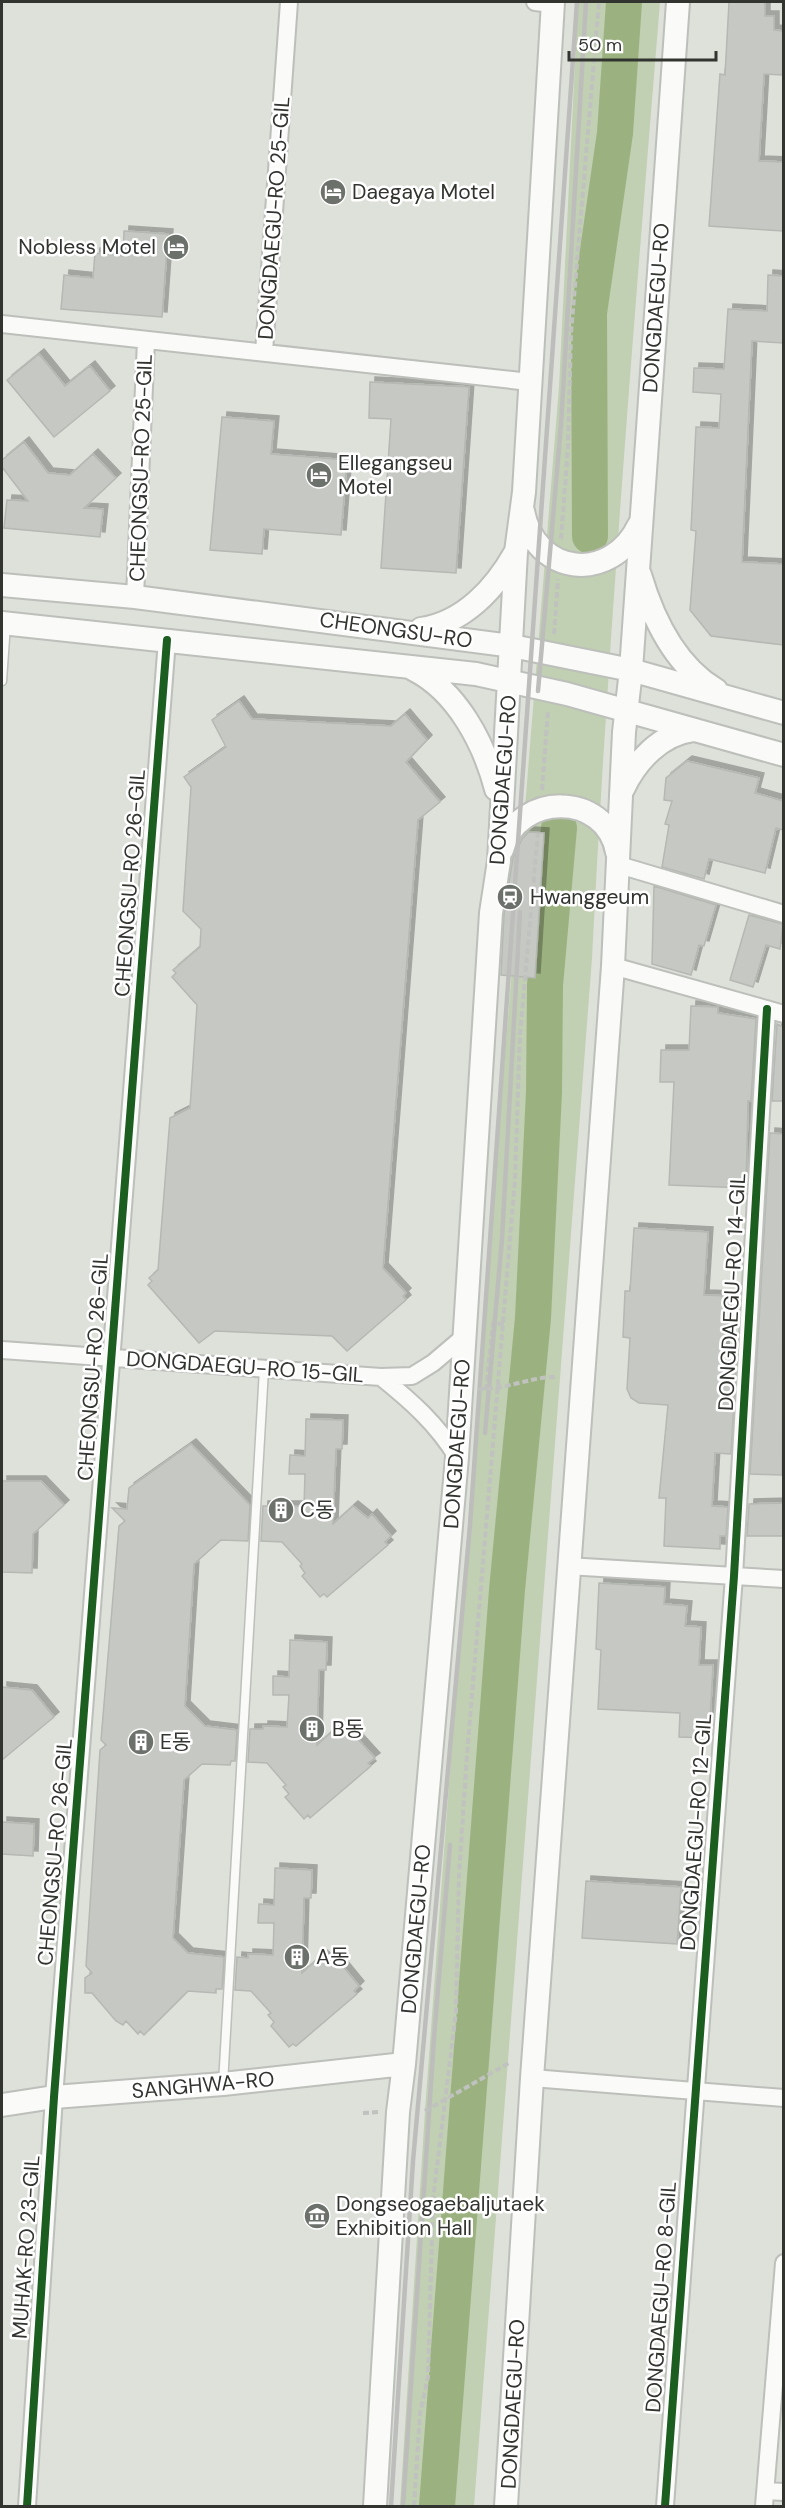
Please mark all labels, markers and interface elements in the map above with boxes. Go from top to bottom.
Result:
scale bar [569,24,716,62]
text: 50 m [578,33,622,57]
street label: DONGDAEGU-RO 25-GIL [252,95,296,341]
hotel icon: Daegaya Motel [318,177,348,207]
place label: Daegaya Motel [352,178,495,206]
street label: DONGDAEGU-RO [636,222,676,394]
hotel icon: Nobless Motel [161,232,191,262]
place label: Nobless Motel [18,233,156,261]
street label: CHEONGSU-RO 25-GIL [123,354,159,582]
place label: Ellegangseu Motel [338,449,453,501]
hotel icon: Ellegangseu Motel [304,460,334,490]
street label: CHEONGSU-RO [318,605,474,655]
street label: DONGDAEGU-RO [483,694,523,866]
street label: CHEONGSU-RO 26-GIL [108,768,152,998]
station icon: Hwanggeum [495,882,525,912]
place label: Hwanggeum [530,883,649,911]
street label: DONGDAEGU-RO 14-GIL [712,1172,752,1412]
street label: CHEONGSU-RO 26-GIL [71,1252,115,1482]
street label: DONGDAEGU-RO 15-GIL [125,1345,365,1389]
street label: DONGDAEGU-RO [437,1358,477,1530]
building icon: C동 [266,1495,296,1525]
place label: C동 [300,1496,334,1524]
street label: DONGDAEGU-RO 12-GIL [674,1713,718,1951]
building icon: B동 [297,1714,327,1744]
place label: B동 [332,1715,364,1743]
building icon: E동 [126,1727,156,1757]
place label: E동 [160,1728,191,1756]
street label: CHEONGSU-RO 26-GIL [31,1737,79,1967]
street label: DONGDAEGU-RO [395,1843,437,2015]
building icon: A동 [282,1942,312,1972]
place label: A동 [316,1943,349,1971]
street label: SANGHWA-RO [130,2065,276,2105]
street label: MUHAK-RO 23-GIL [6,2154,46,2340]
street label: DONGDAEGU-RO 8-GIL [639,2180,683,2414]
place label: Dongseogaebaljutaek Exhibition Hall [336,2190,545,2242]
museum icon: Dongseogaebaljutaek Exhibition Hall [302,2201,332,2231]
street label: DONGDAEGU-RO [495,2318,531,2490]

